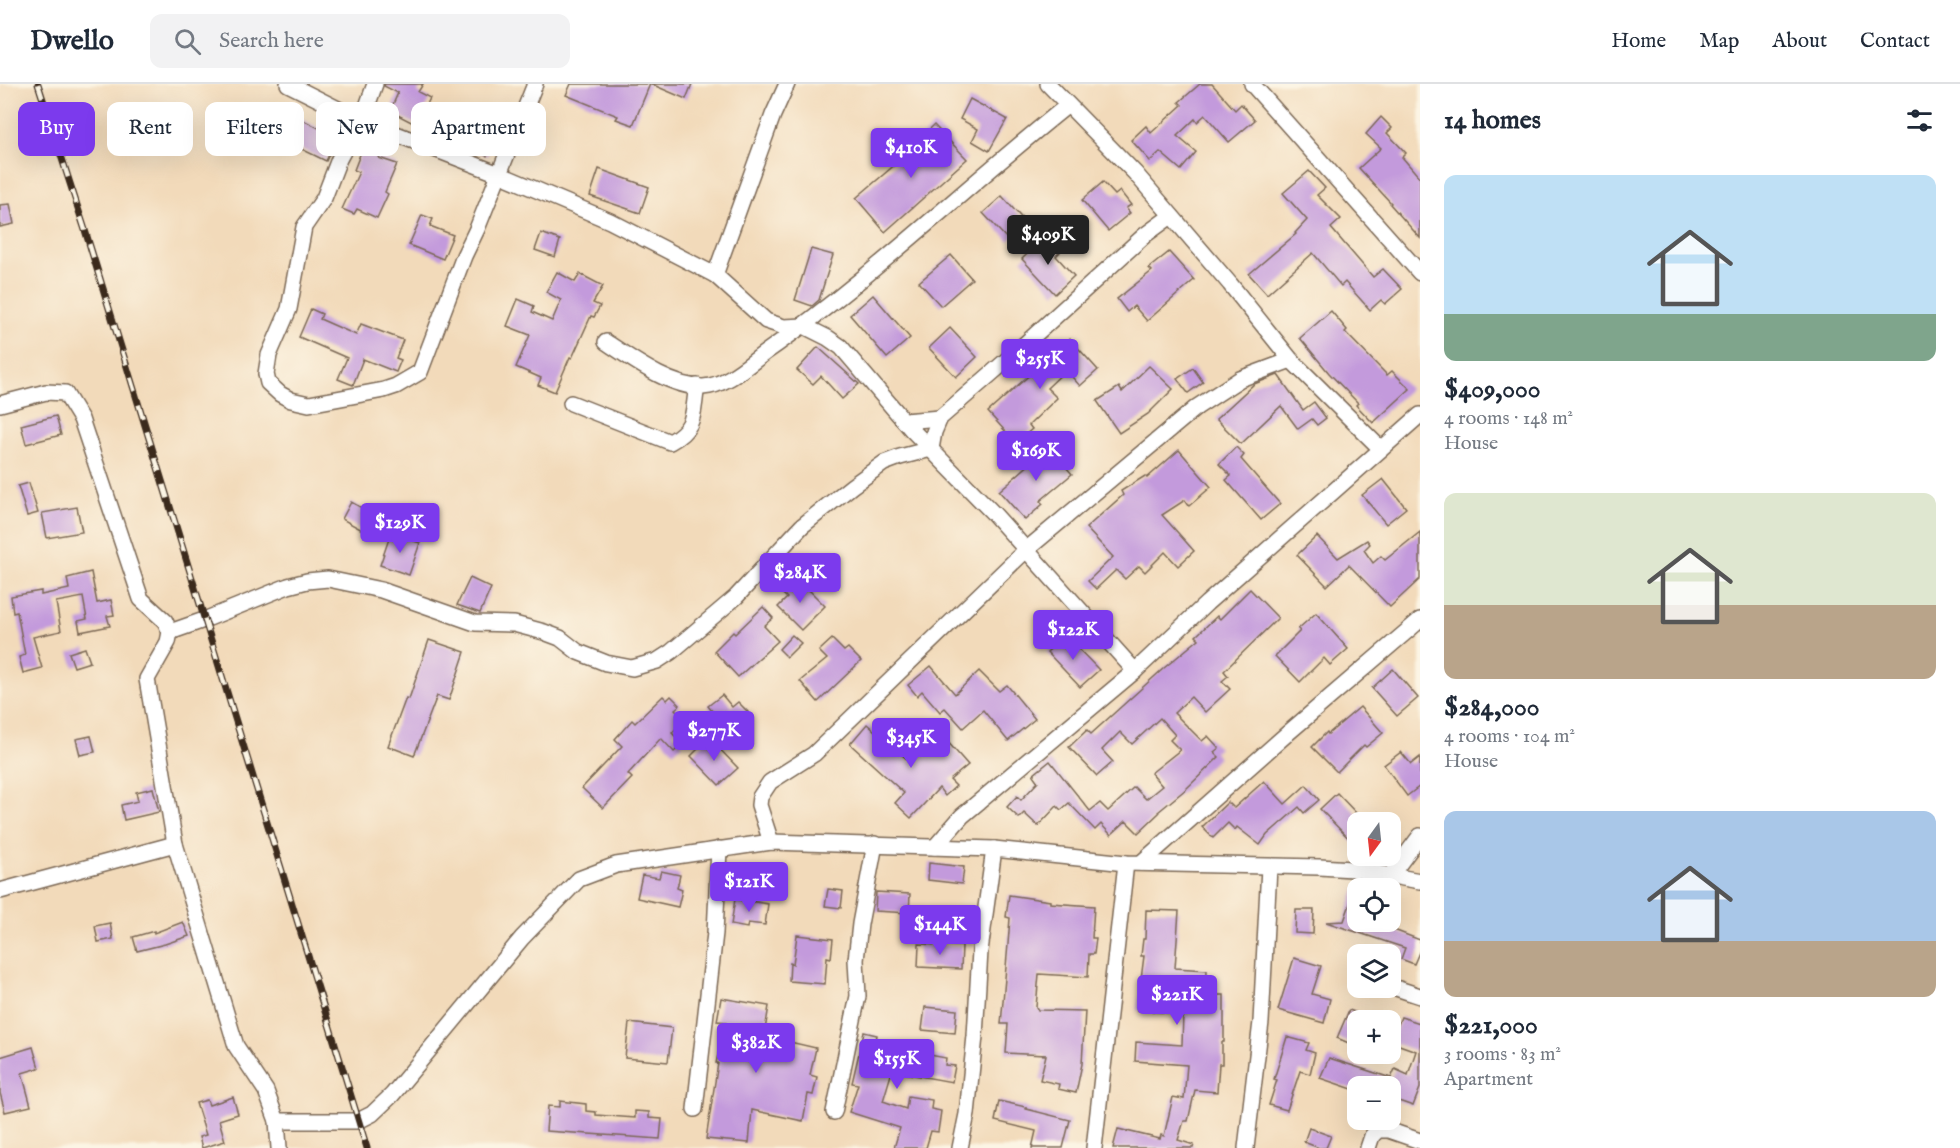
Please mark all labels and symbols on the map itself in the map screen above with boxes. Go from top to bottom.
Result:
pin: $410K [869,128,953,179]
pin: $409K [1006,215,1090,266]
pin: $255K [998,339,1082,390]
pin: $169K [994,431,1078,482]
pin: $129K [358,503,442,554]
pin: $284K [758,553,842,604]
pin: $122K [1031,610,1115,661]
pin: $277K [672,711,756,762]
pin: $345K [869,718,953,769]
north arrow [1347,812,1401,866]
pin: $121K [707,862,791,913]
pin: $144K [898,905,982,956]
pin: $221K [1135,975,1219,1026]
pin: $382K [714,1023,798,1074]
pin: $155K [855,1039,939,1090]

